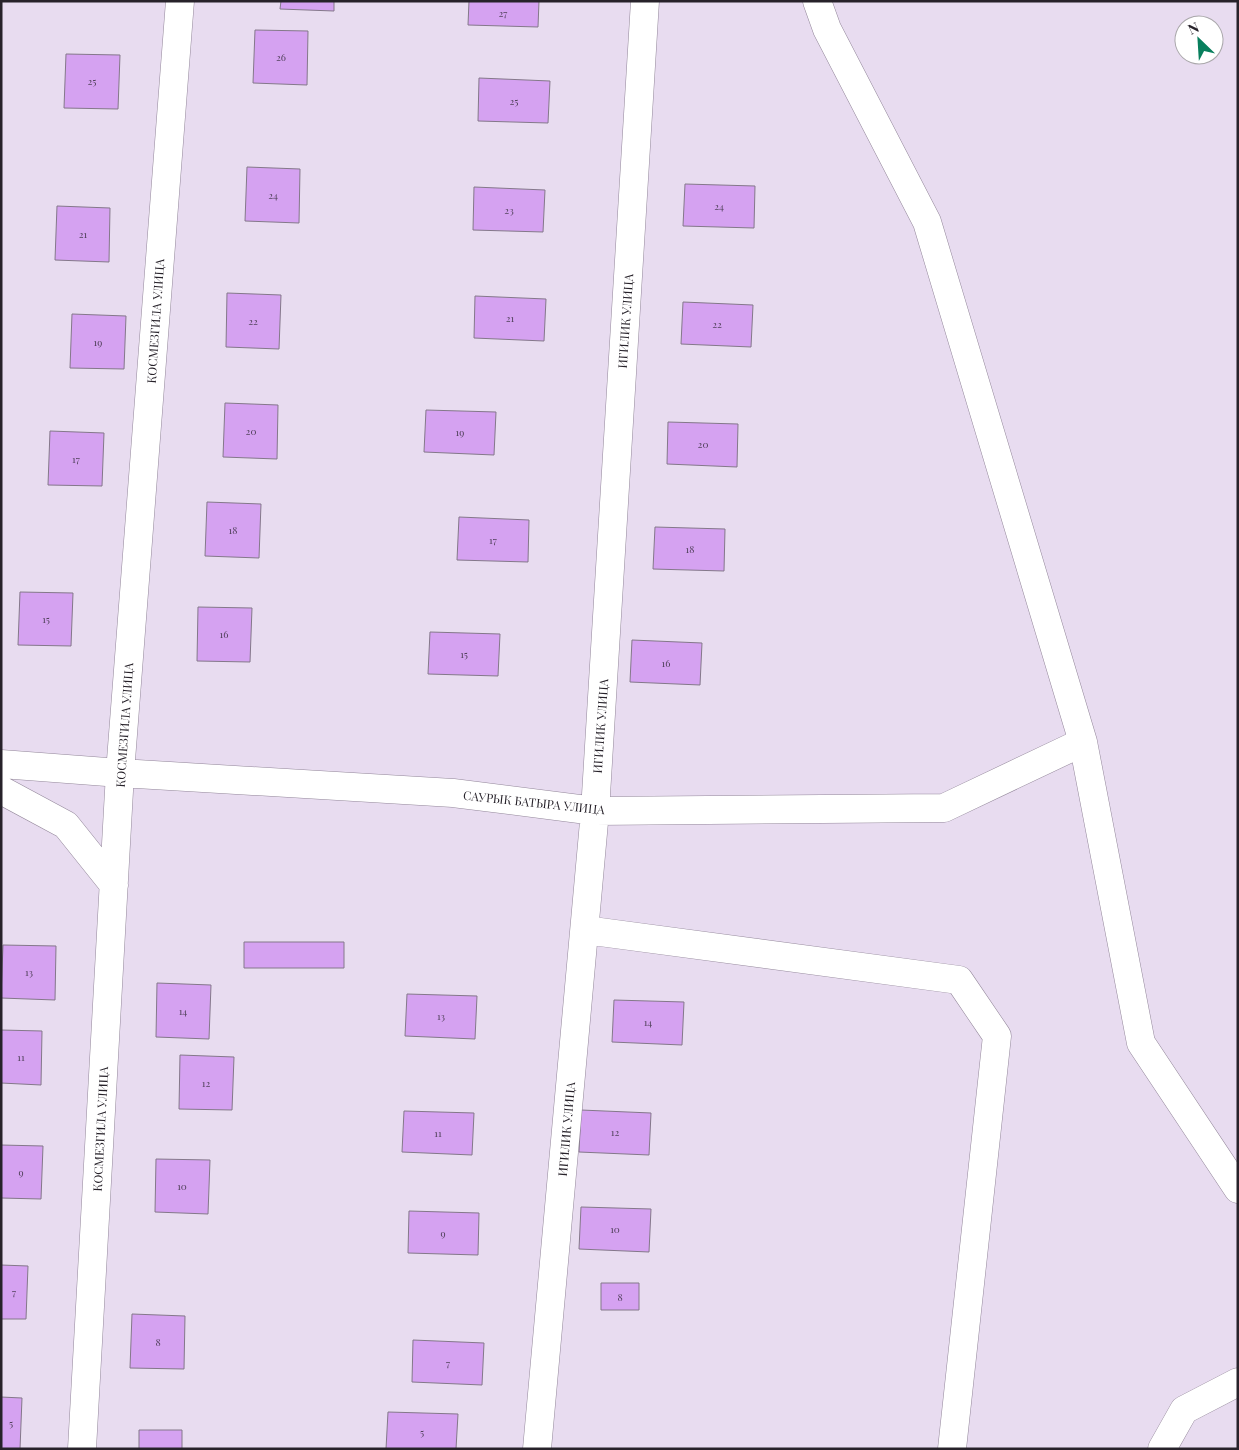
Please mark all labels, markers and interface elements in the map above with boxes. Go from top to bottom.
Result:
house number: 27 [499,6,507,20]
north arrow [1174,15,1224,65]
text: N [1185,17,1202,39]
house number: 26 [276,50,286,64]
house number: 25 [88,74,96,88]
house number: 25 [510,94,518,108]
house number: 24 [268,188,278,202]
house number: 24 [714,199,724,213]
house number: 23 [504,203,514,217]
house number: 21 [79,227,88,241]
street label: КОСМЕЗГИЛА УЛИЦА [143,258,167,384]
street label: ИГИЛИК УЛИЦА [614,273,636,369]
house number: 21 [506,311,515,325]
house number: 22 [248,314,258,328]
house number: 22 [712,317,722,331]
house number: 19 [94,335,102,349]
house number: 20 [246,424,256,438]
house number: 19 [456,425,464,439]
house number: 20 [698,437,708,451]
house number: 17 [72,452,80,466]
house number: 18 [229,523,237,537]
house number: 17 [489,533,497,547]
house number: 18 [686,542,694,556]
house number: 15 [42,612,50,626]
house number: 16 [220,627,228,641]
house number: 15 [460,647,468,661]
house number: 16 [662,656,670,670]
street label: КОСМЕЗГИЛА УЛИЦА [112,662,136,788]
street label: ИГИЛИК УЛИЦА [589,678,611,774]
street label: САУРЫК БАТЫРА УЛИЦА [462,787,606,817]
house number: 13 [25,965,34,979]
house number: 14 [179,1004,187,1018]
house number: 13 [437,1009,446,1023]
house number: 14 [644,1015,652,1029]
house number: 11 [17,1050,25,1064]
street label: КОСМЕЗГИЛА УЛИЦА [89,1066,111,1192]
house number: 12 [202,1076,210,1090]
street label: ИГИЛИК УЛИЦА [554,1081,578,1177]
house number: 12 [611,1125,619,1139]
house number: 11 [434,1126,442,1140]
house number: 9 [18,1165,24,1179]
house number: 10 [177,1179,187,1193]
house number: 10 [610,1222,620,1236]
house number: 9 [440,1226,446,1240]
house number: 7 [12,1285,16,1299]
house number: 8 [617,1290,623,1304]
house number: 8 [155,1335,161,1349]
house number: 7 [446,1356,450,1370]
house number: 5 [9,1416,13,1430]
house number: 5 [420,1425,424,1439]

